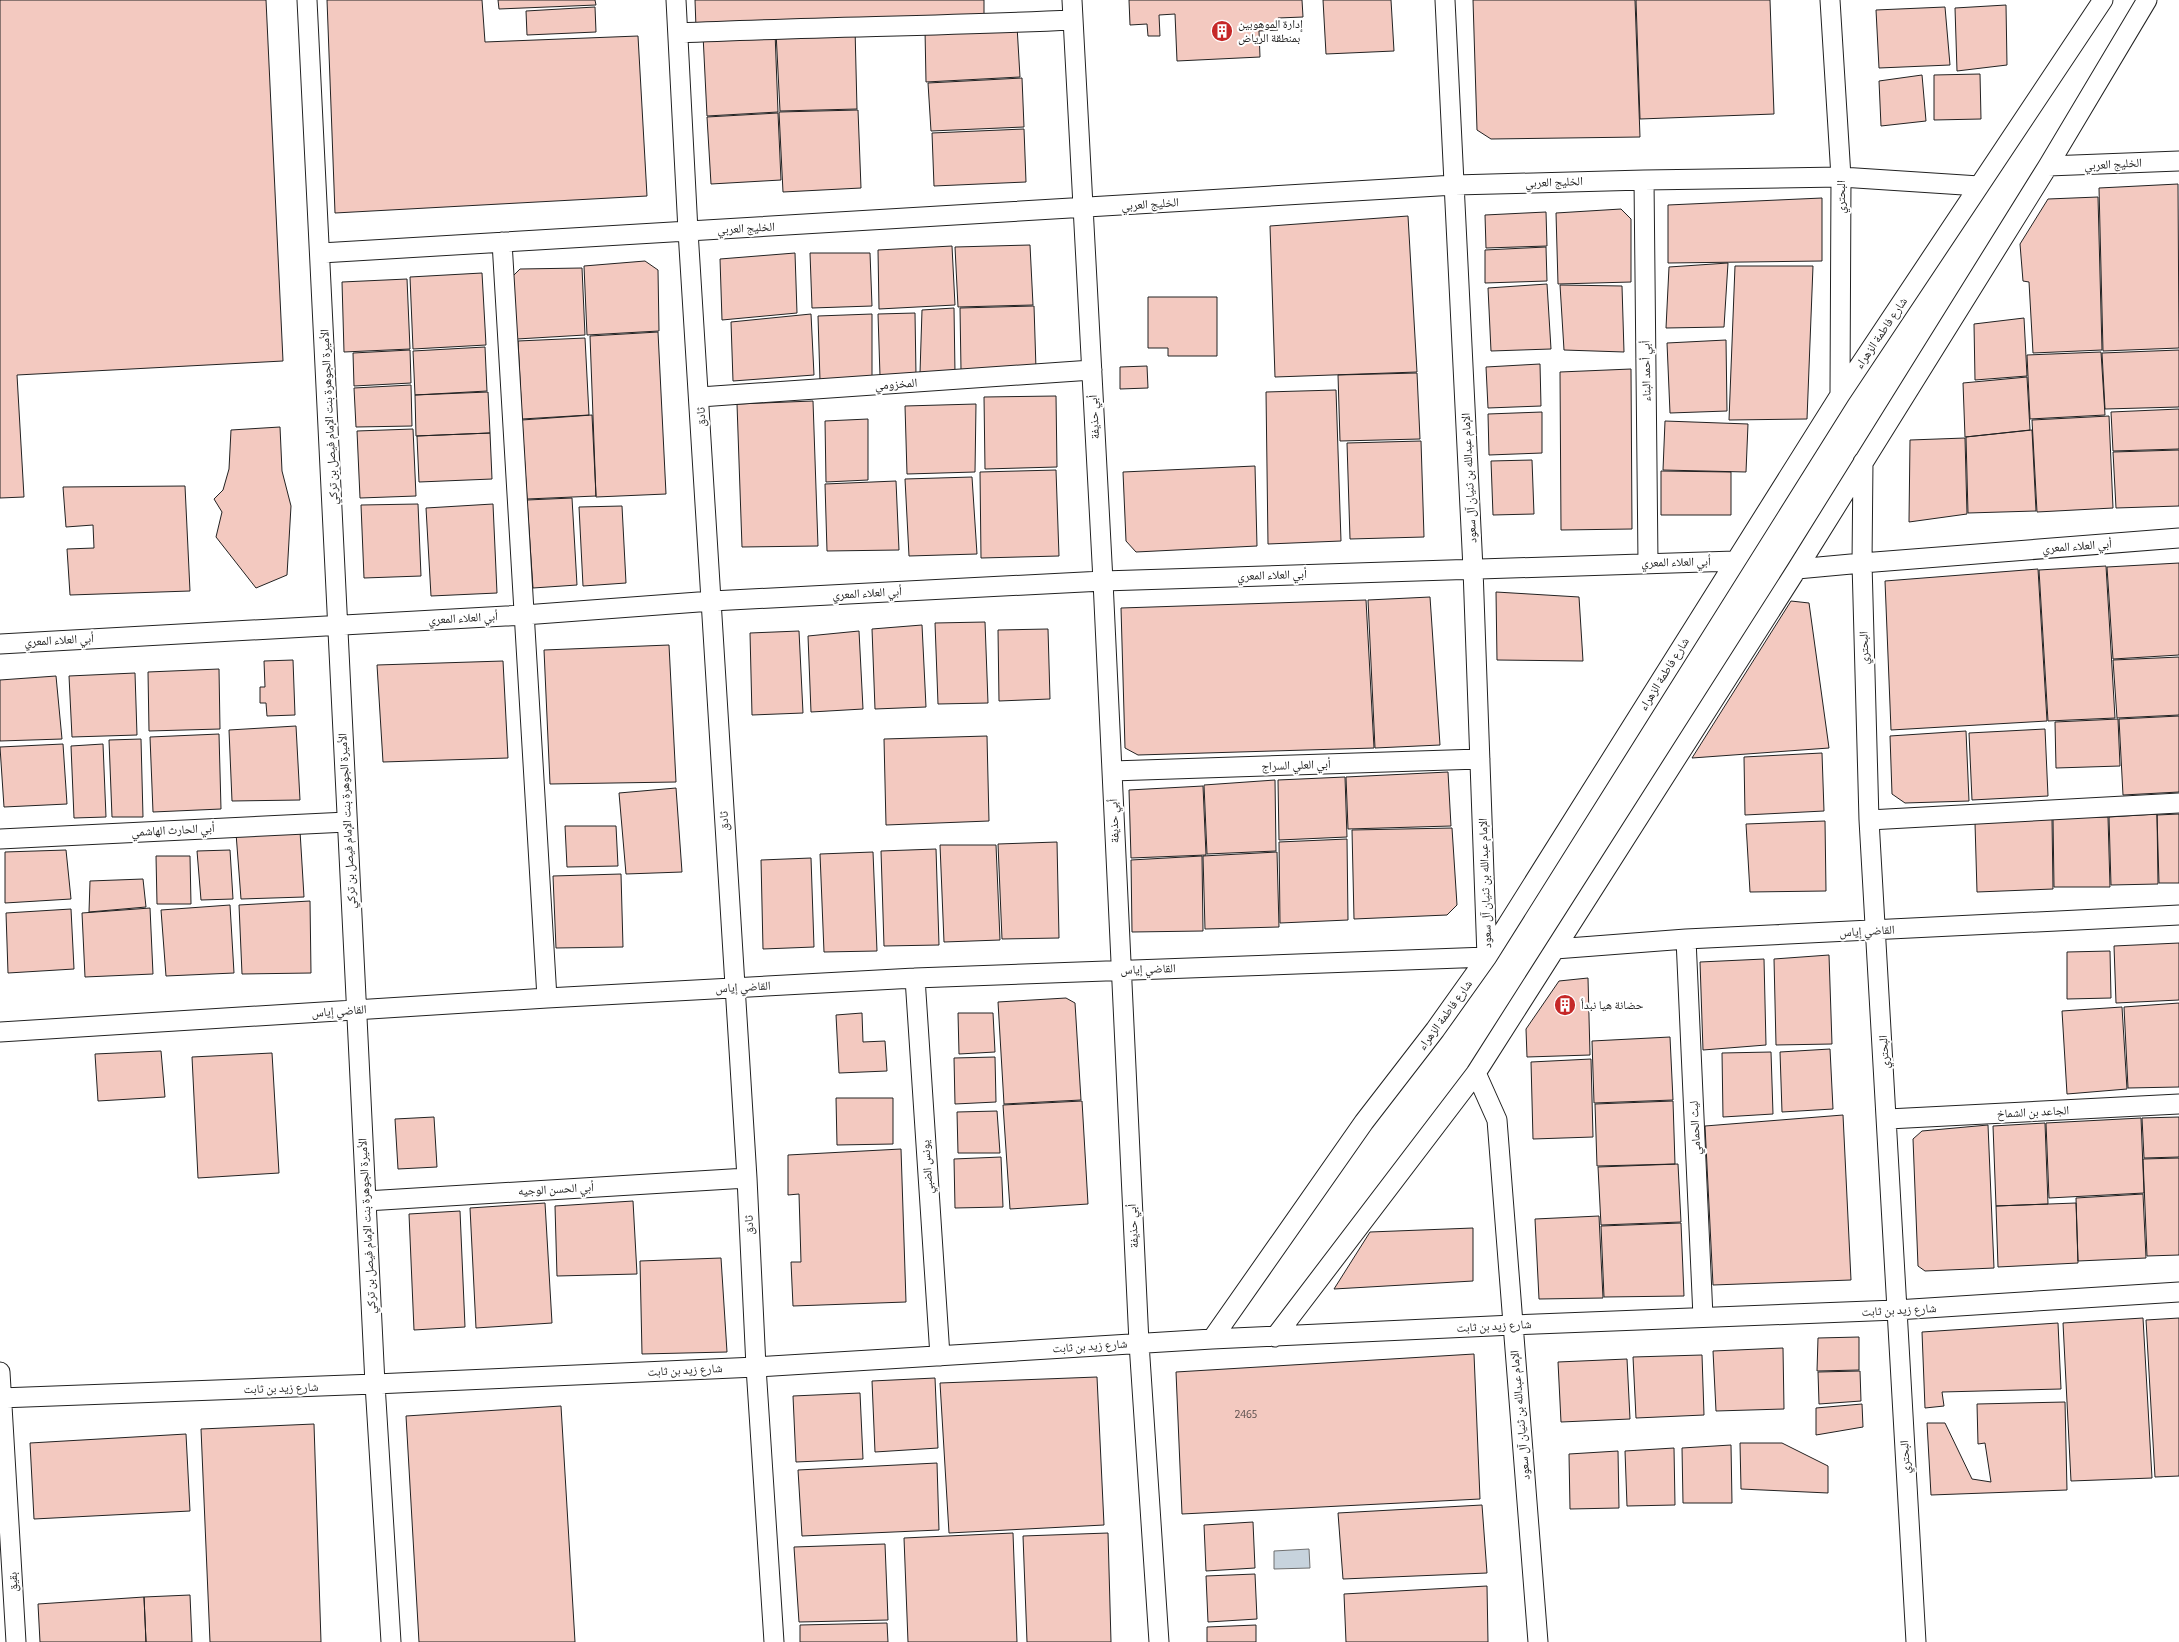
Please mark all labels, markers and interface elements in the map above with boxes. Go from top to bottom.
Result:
place label: إدارة الموهوبين بمنطقة الرياض [1238,17,1303,45]
building icon: إدارة الموهوبين بمنطقة الرياض [1210,19,1234,43]
street label: الخليج العربي [2084,155,2143,176]
street label: الخليج العربي [1525,174,1583,193]
street label: البحتري [1834,180,1851,214]
street label: الخليج العربي [1121,195,1180,216]
street label: الخليج العربي [717,219,776,240]
street label: شارع فاطمة الزهراء [1852,294,1911,372]
street label: الأميرة الجوهرة بنت الإمام فيصل بن تركي [317,328,344,505]
street label: أبي أحمد البناء [1638,340,1657,402]
street label: المخزومي [874,376,918,396]
street label: أبي حذيفة [1086,394,1105,439]
street label: ثادق [693,406,709,427]
street label: الإمام عبدالله بن ثنيان آل سعود [1459,412,1480,543]
street label: أبي العلاء المعري [2042,537,2113,558]
street label: أبي العلاء المعري [1641,554,1711,573]
street label: أبي العلاء المعري [1237,567,1307,586]
street label: أبي العلاء المعري [832,584,902,605]
street label: أبي العلاء المعري [428,609,498,630]
street label: أبي العلاء المعري [24,631,94,652]
street label: البحتري [1856,631,1875,665]
street label: شارع فاطمة الزهراء [1636,635,1693,714]
street label: الأميرة الجوهرة بنت الإمام فيصل بن تركي [335,732,362,909]
street label: أبي العلي السراج [1261,757,1331,776]
street label: أبي حذيفة [1106,798,1125,843]
street label: ثادق [716,810,732,831]
street label: الإمام عبدالله بن ثنيان آل سعود [1476,818,1495,948]
street label: أبي الحارث الهاشمي [131,821,215,842]
street label: القاضي إياس [1839,923,1895,942]
street label: القاضي إياس [1120,961,1176,980]
street label: شارع فاطمة الزهراء [1415,977,1476,1053]
street label: القاضي إياس [715,979,771,998]
building icon: حضانة هيا نبدأ [1553,993,1577,1017]
place label: حضانة هيا نبدأ [1581,998,1644,1012]
street label: القاضي إياس [311,1002,367,1023]
street label: البحتري [1876,1034,1895,1069]
street label: ليث الحمامي [1687,1100,1706,1155]
street label: الجاعد بن الشماخ [1997,1103,2070,1121]
street label: الأميرة الجوهرة بنت الإمام فيصل بن تركي [355,1137,382,1314]
street label: يونس الضبي [918,1139,939,1194]
street label: أبي الحسن الوجيه [518,1180,595,1201]
street label: أبي حذيفة [1125,1203,1144,1248]
street label: ثادق [741,1214,757,1235]
street label: شارع زيد بن ثابت [1861,1301,1937,1320]
street label: شارع زيد بن ثابت [1456,1317,1532,1336]
street label: شارع زيد بن ثابت [1052,1336,1128,1357]
street label: الإمام عبدالله بن ثنيان آل سعود [1507,1349,1534,1480]
street label: شارع زيد بن ثابت [647,1361,723,1380]
street label: شارع زيد بن ثابت [243,1380,319,1397]
house number: 2465 [1235,1409,1257,1421]
street label: البحتري [1897,1440,1916,1474]
street label: بقيق [5,1572,21,1592]

